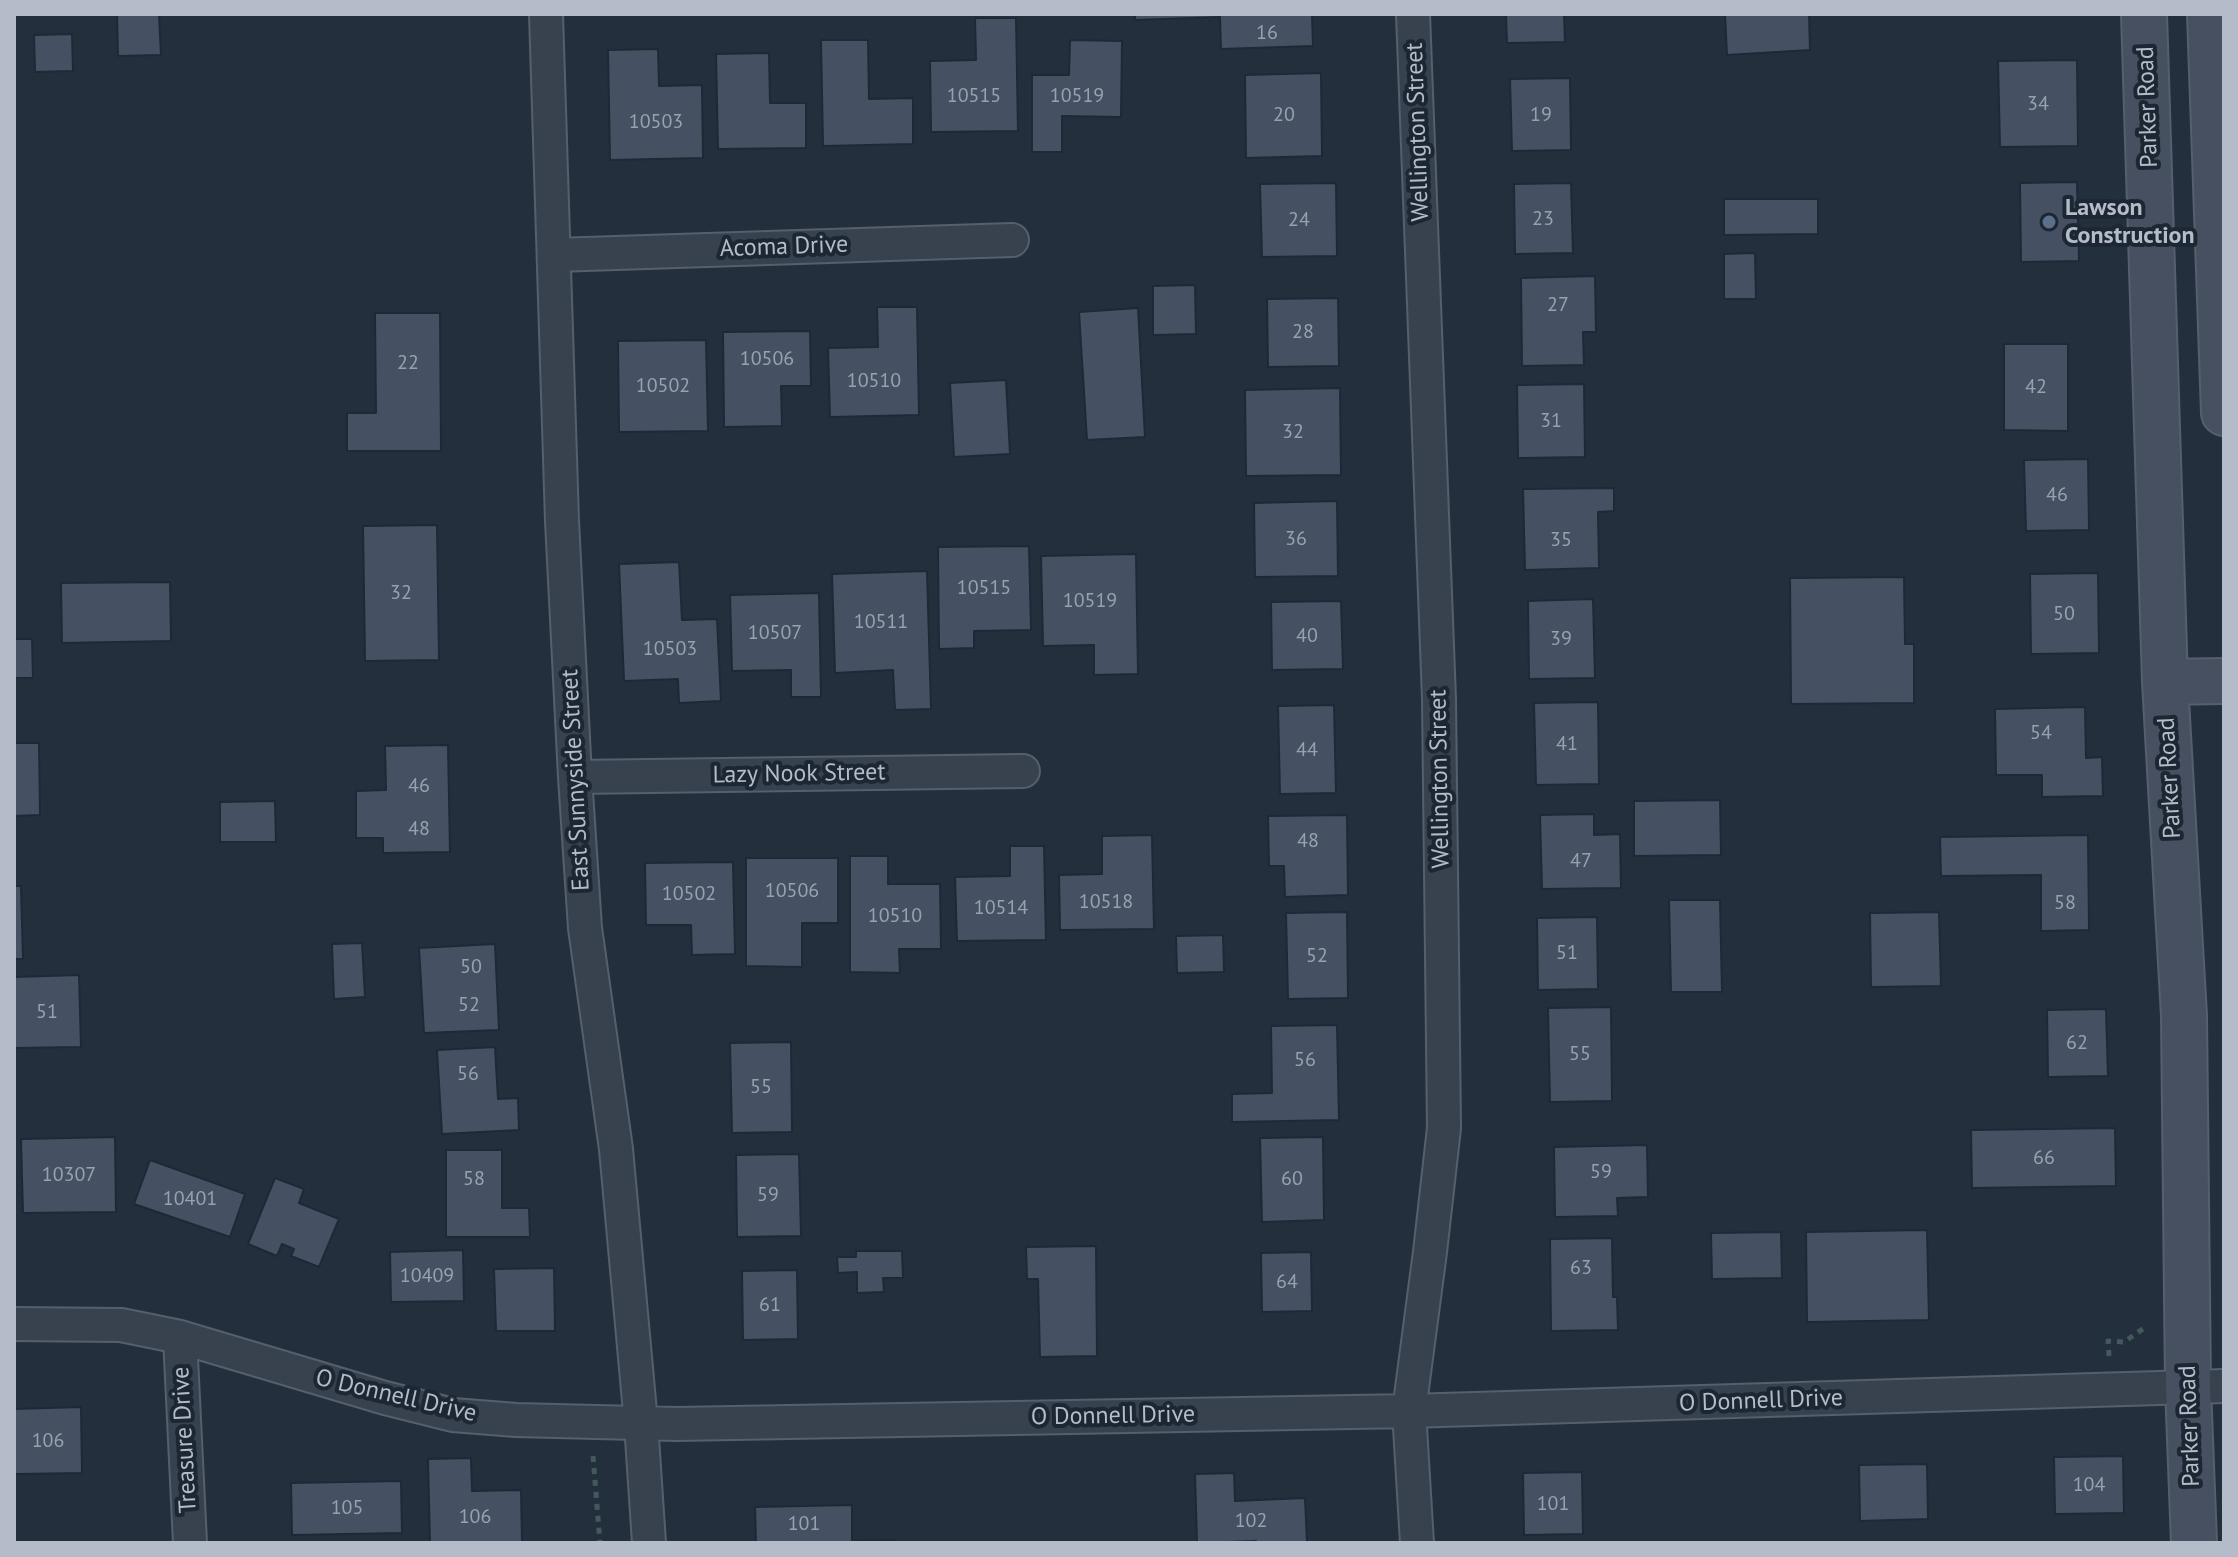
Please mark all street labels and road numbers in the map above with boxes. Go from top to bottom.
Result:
street label: Wellington Street [1400,42,1436,222]
street label: Parker Road [2131,46,2165,168]
street label: Acoma Drive [719,230,849,264]
street label: East Sunnyside Street [556,668,596,892]
street label: Wellington Street [1424,689,1456,869]
street label: Parker Road [2152,717,2188,839]
street label: Lazy Nook Street [712,758,886,790]
street label: O Donnell Drive [313,1364,479,1428]
street label: Parker Road [2173,1365,2207,1487]
street label: Treasure Drive [167,1366,203,1514]
street label: O Donnell Drive [1679,1384,1843,1418]
street label: O Donnell Drive [1031,1400,1195,1432]

